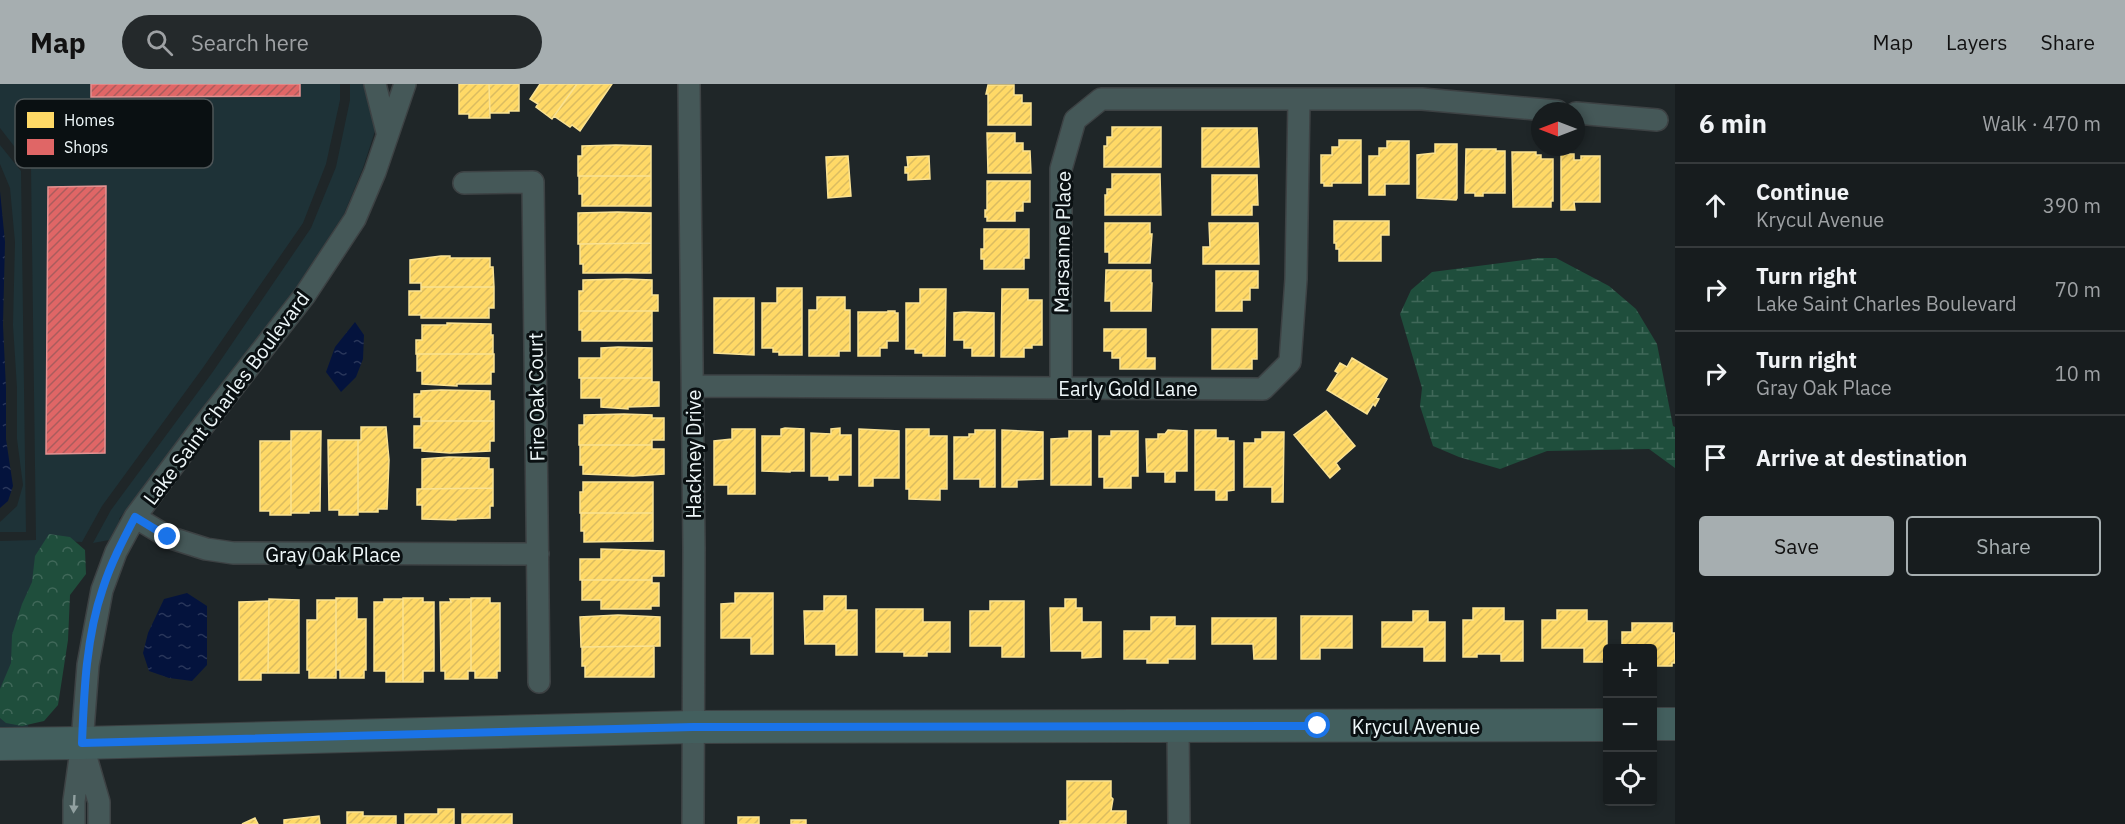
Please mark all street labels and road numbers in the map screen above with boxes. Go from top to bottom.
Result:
street label: Marsanne Place [1047,171,1077,313]
street label: Lake Saint Charles Boulevard [137,286,315,510]
street label: Fire Oak Court [521,332,551,462]
street label: Early Gold Lane [1058,375,1198,402]
street label: Hackney Drive [680,390,707,518]
street label: Gray Oak Place [265,541,401,568]
street label: Krycul Avenue [1352,713,1480,740]

